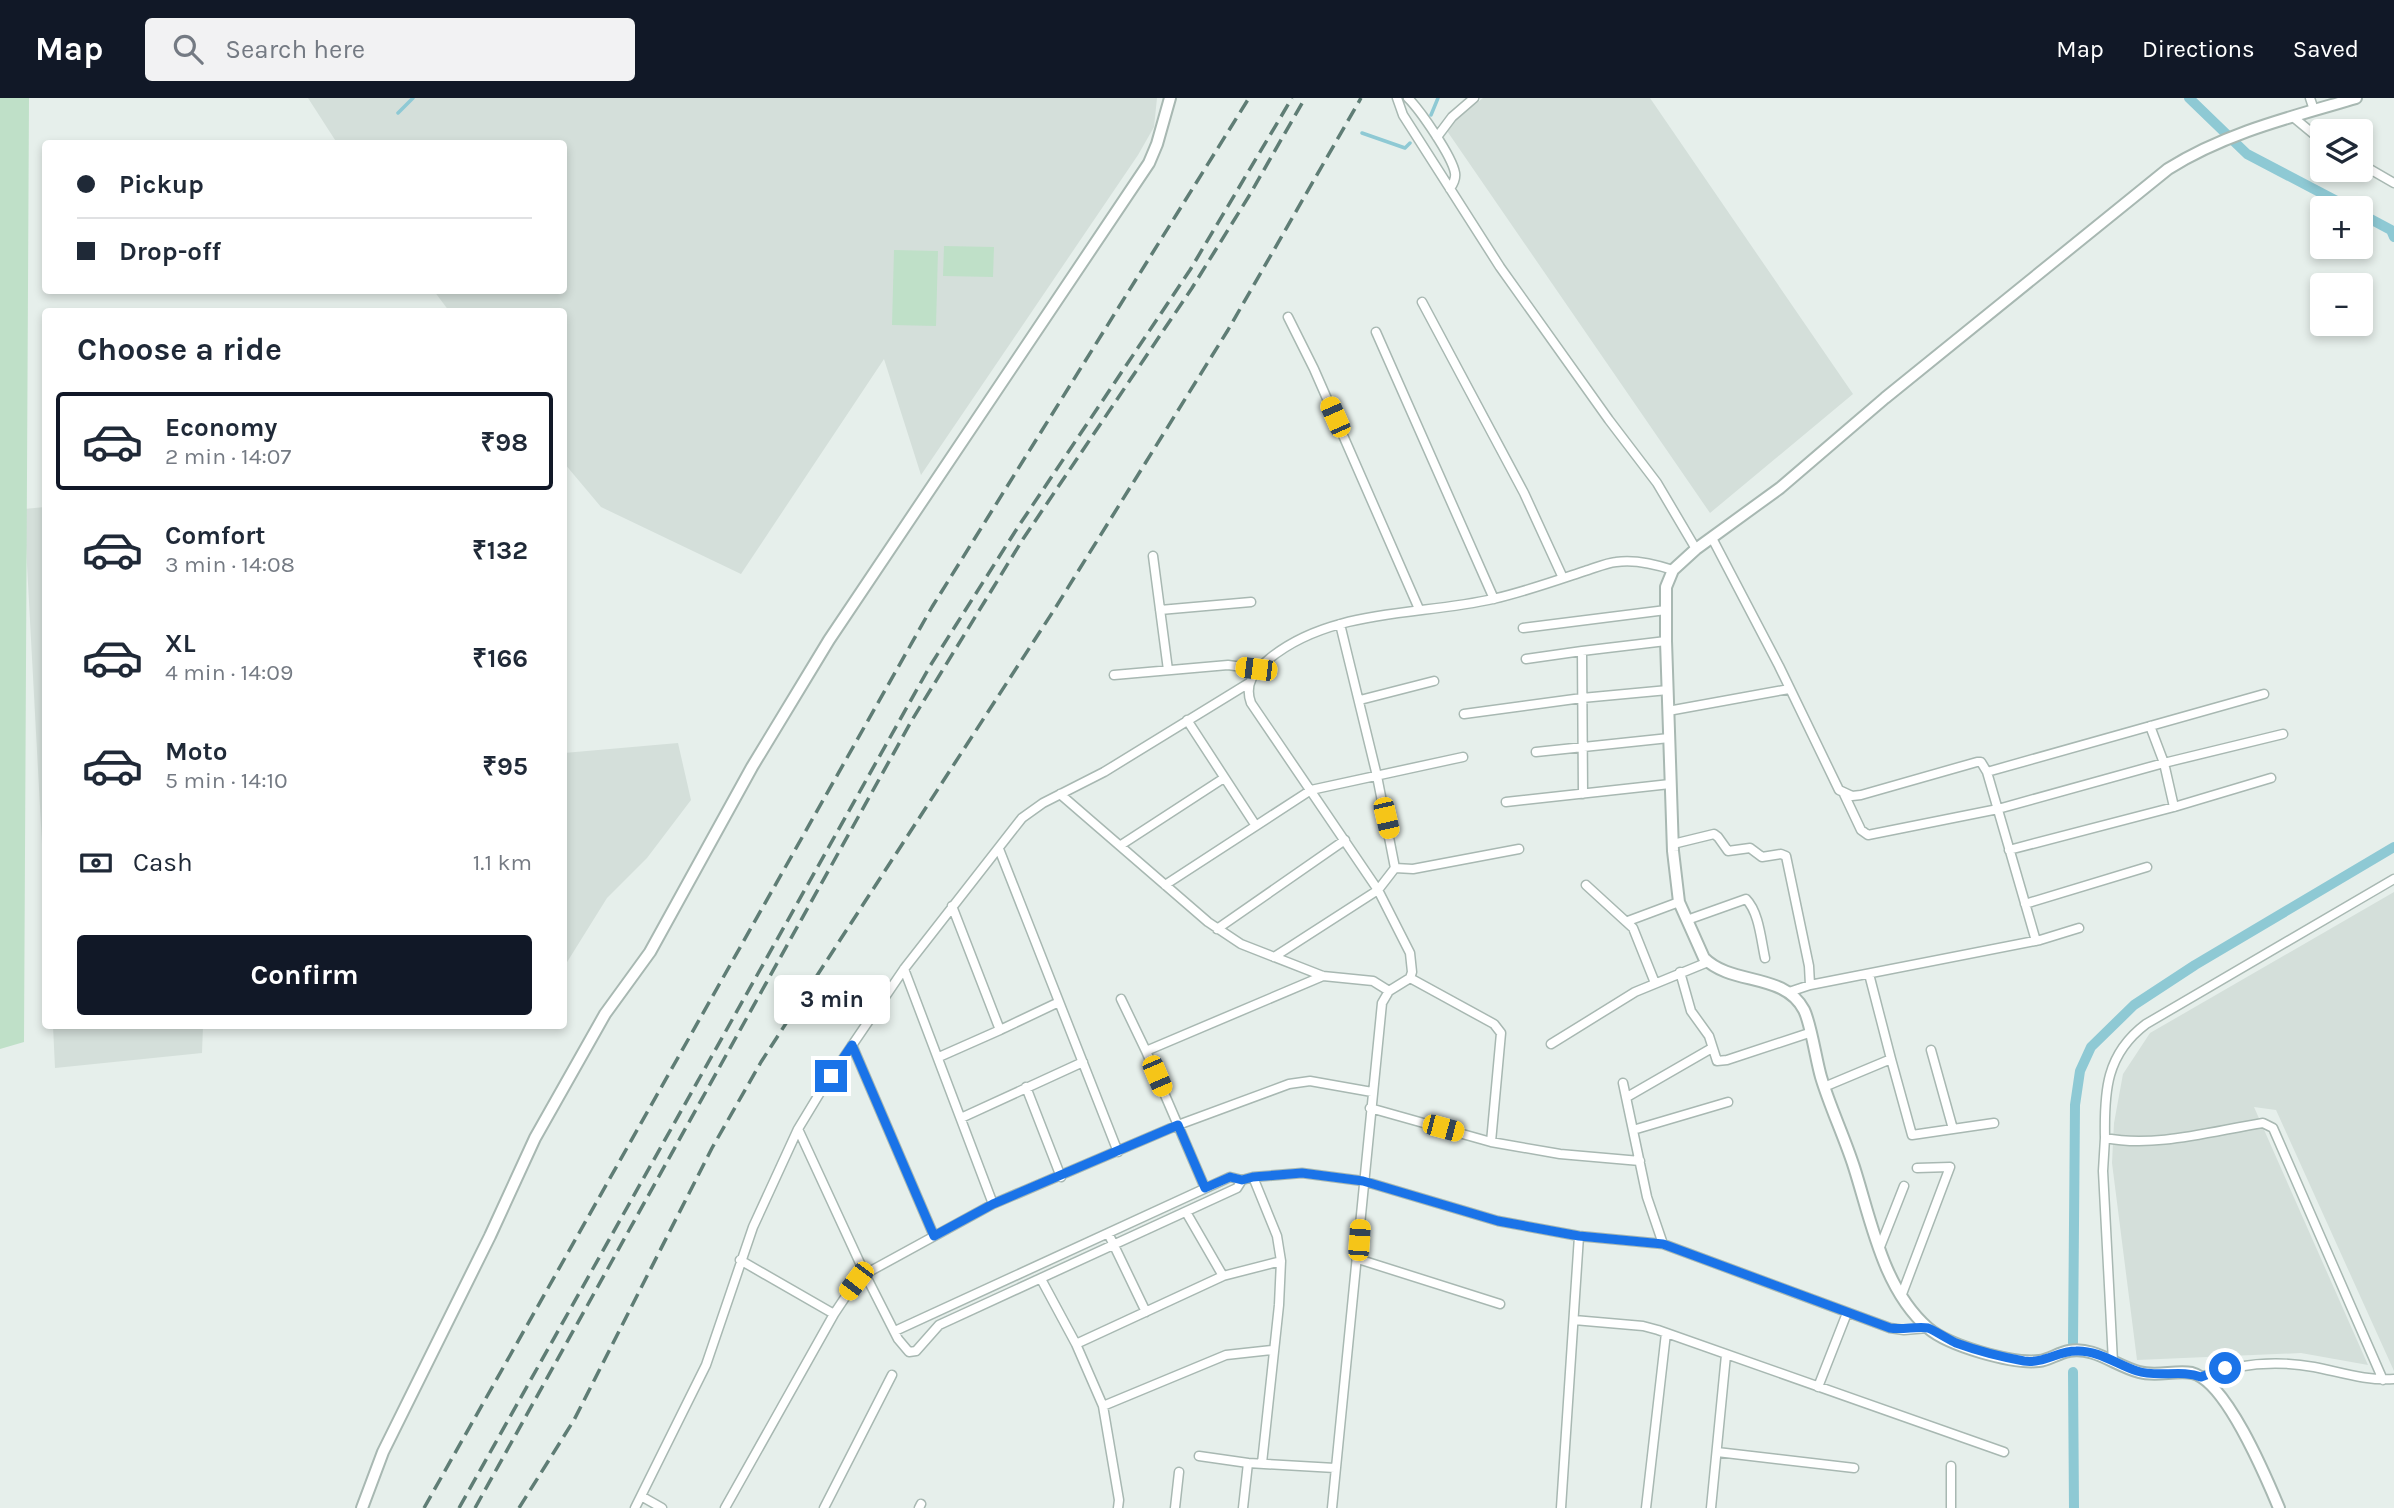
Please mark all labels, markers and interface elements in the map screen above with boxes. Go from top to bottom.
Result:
search box [145,18,635,81]
text: Map [35,30,103,68]
icon: search [169,30,207,68]
text: Search here [225,34,365,65]
text: Map [2056,35,2104,63]
text: Directions [2142,35,2255,63]
text: Saved [2293,35,2359,63]
map controls [2310,119,2373,336]
button: layers [2310,119,2373,182]
text: Pickup [119,169,204,200]
button: + [2310,196,2373,259]
text: Drop-off [119,236,221,267]
button: − [2310,273,2373,336]
text: Choose a ride [77,331,282,368]
car [1317,394,1354,440]
icon: car [81,410,144,473]
text: Economy [165,412,277,443]
text: ₹98 [480,427,528,458]
text: 2 min · 14:07 [165,443,291,470]
icon: car [81,518,144,581]
text: Comfort [165,520,266,551]
text: ₹132 [472,535,528,566]
text: 3 min · 14:08 [165,551,295,578]
icon: car [81,626,144,689]
text: XL [165,628,196,659]
text: ₹166 [472,643,528,674]
car [1234,656,1279,682]
text: 4 min · 14:09 [165,659,293,686]
icon: car [81,734,144,797]
text: Moto [165,736,227,767]
text: ₹95 [482,751,528,782]
text: 5 min · 14:10 [165,767,288,794]
car [1372,795,1401,841]
icon: cash [77,844,115,882]
text: Cash [133,847,193,878]
text: 1.1 km [473,849,532,876]
button: Confirm [77,935,532,1015]
callout: 3 min [773,974,889,1024]
text: 3 min [800,986,864,1013]
car [1140,1053,1175,1099]
route end [815,1060,847,1092]
car [1420,1112,1467,1144]
car [1348,1218,1371,1262]
car [835,1258,878,1304]
route start [2209,1352,2241,1384]

